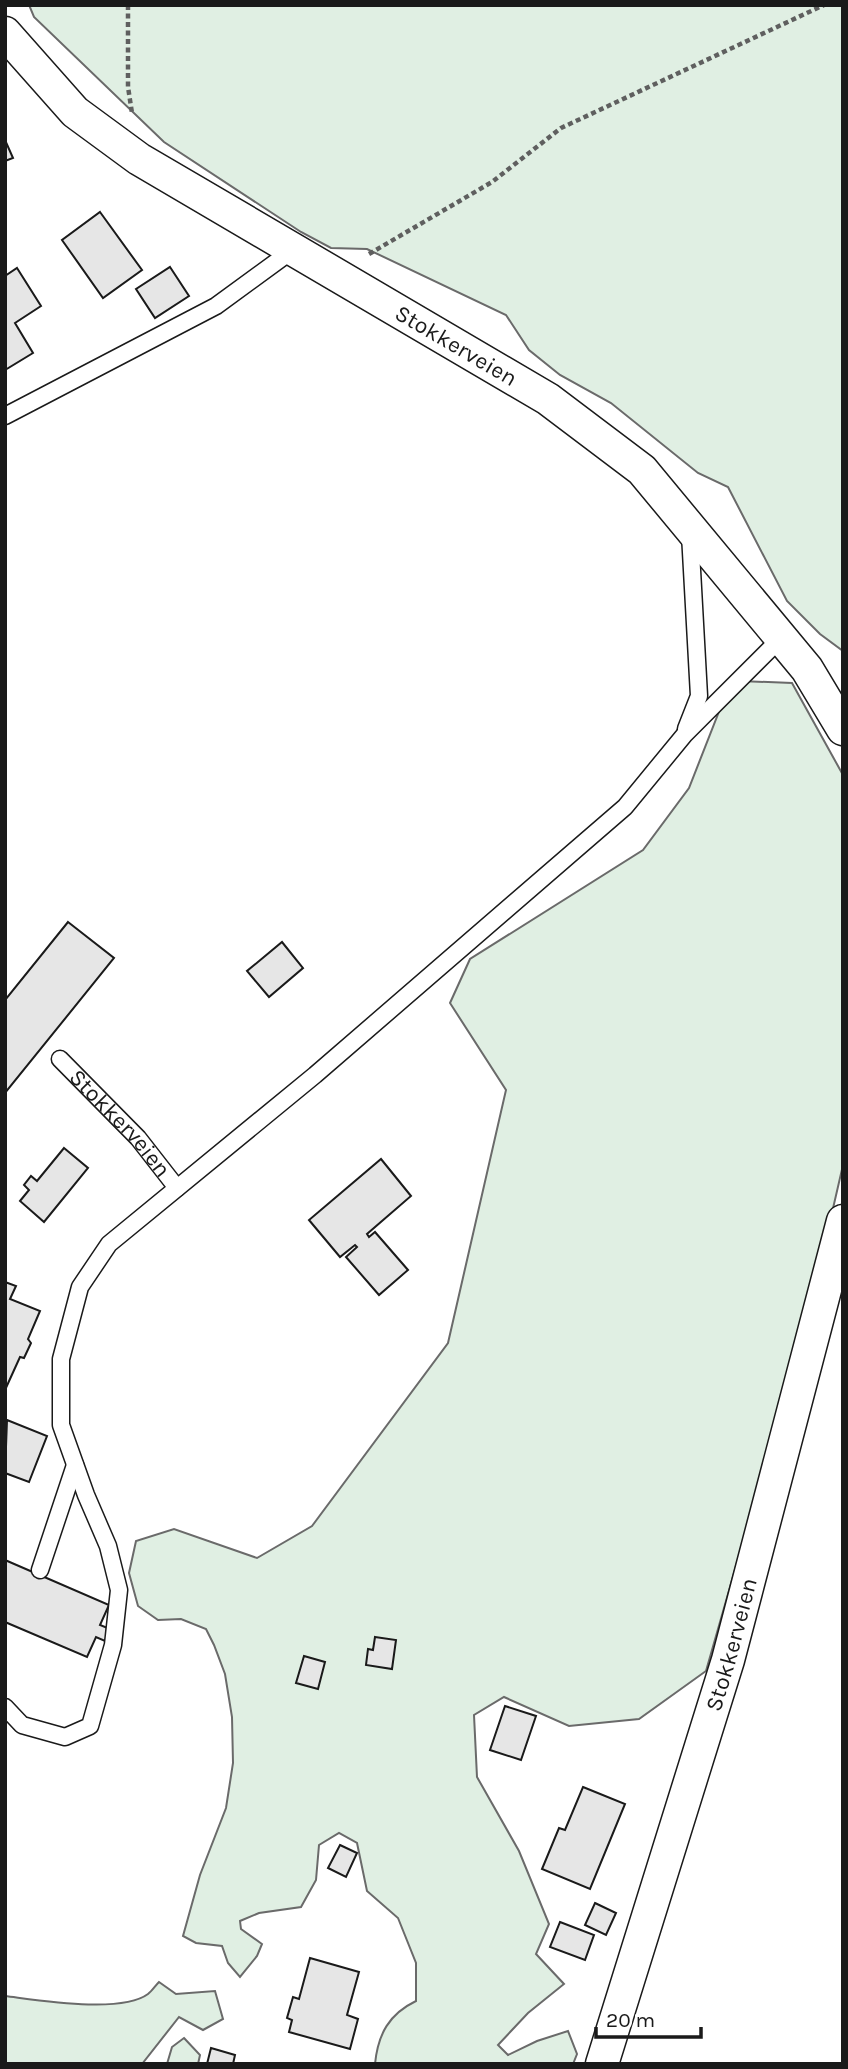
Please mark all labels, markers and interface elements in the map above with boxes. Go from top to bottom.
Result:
street label: Stokkerveien [390,299,522,392]
street label: Stokkerveien [64,1064,176,1183]
street label: Stokkerveien [700,1575,763,1715]
scale bar [596,1996,701,2040]
text: 20 m [606,2008,655,2032]

